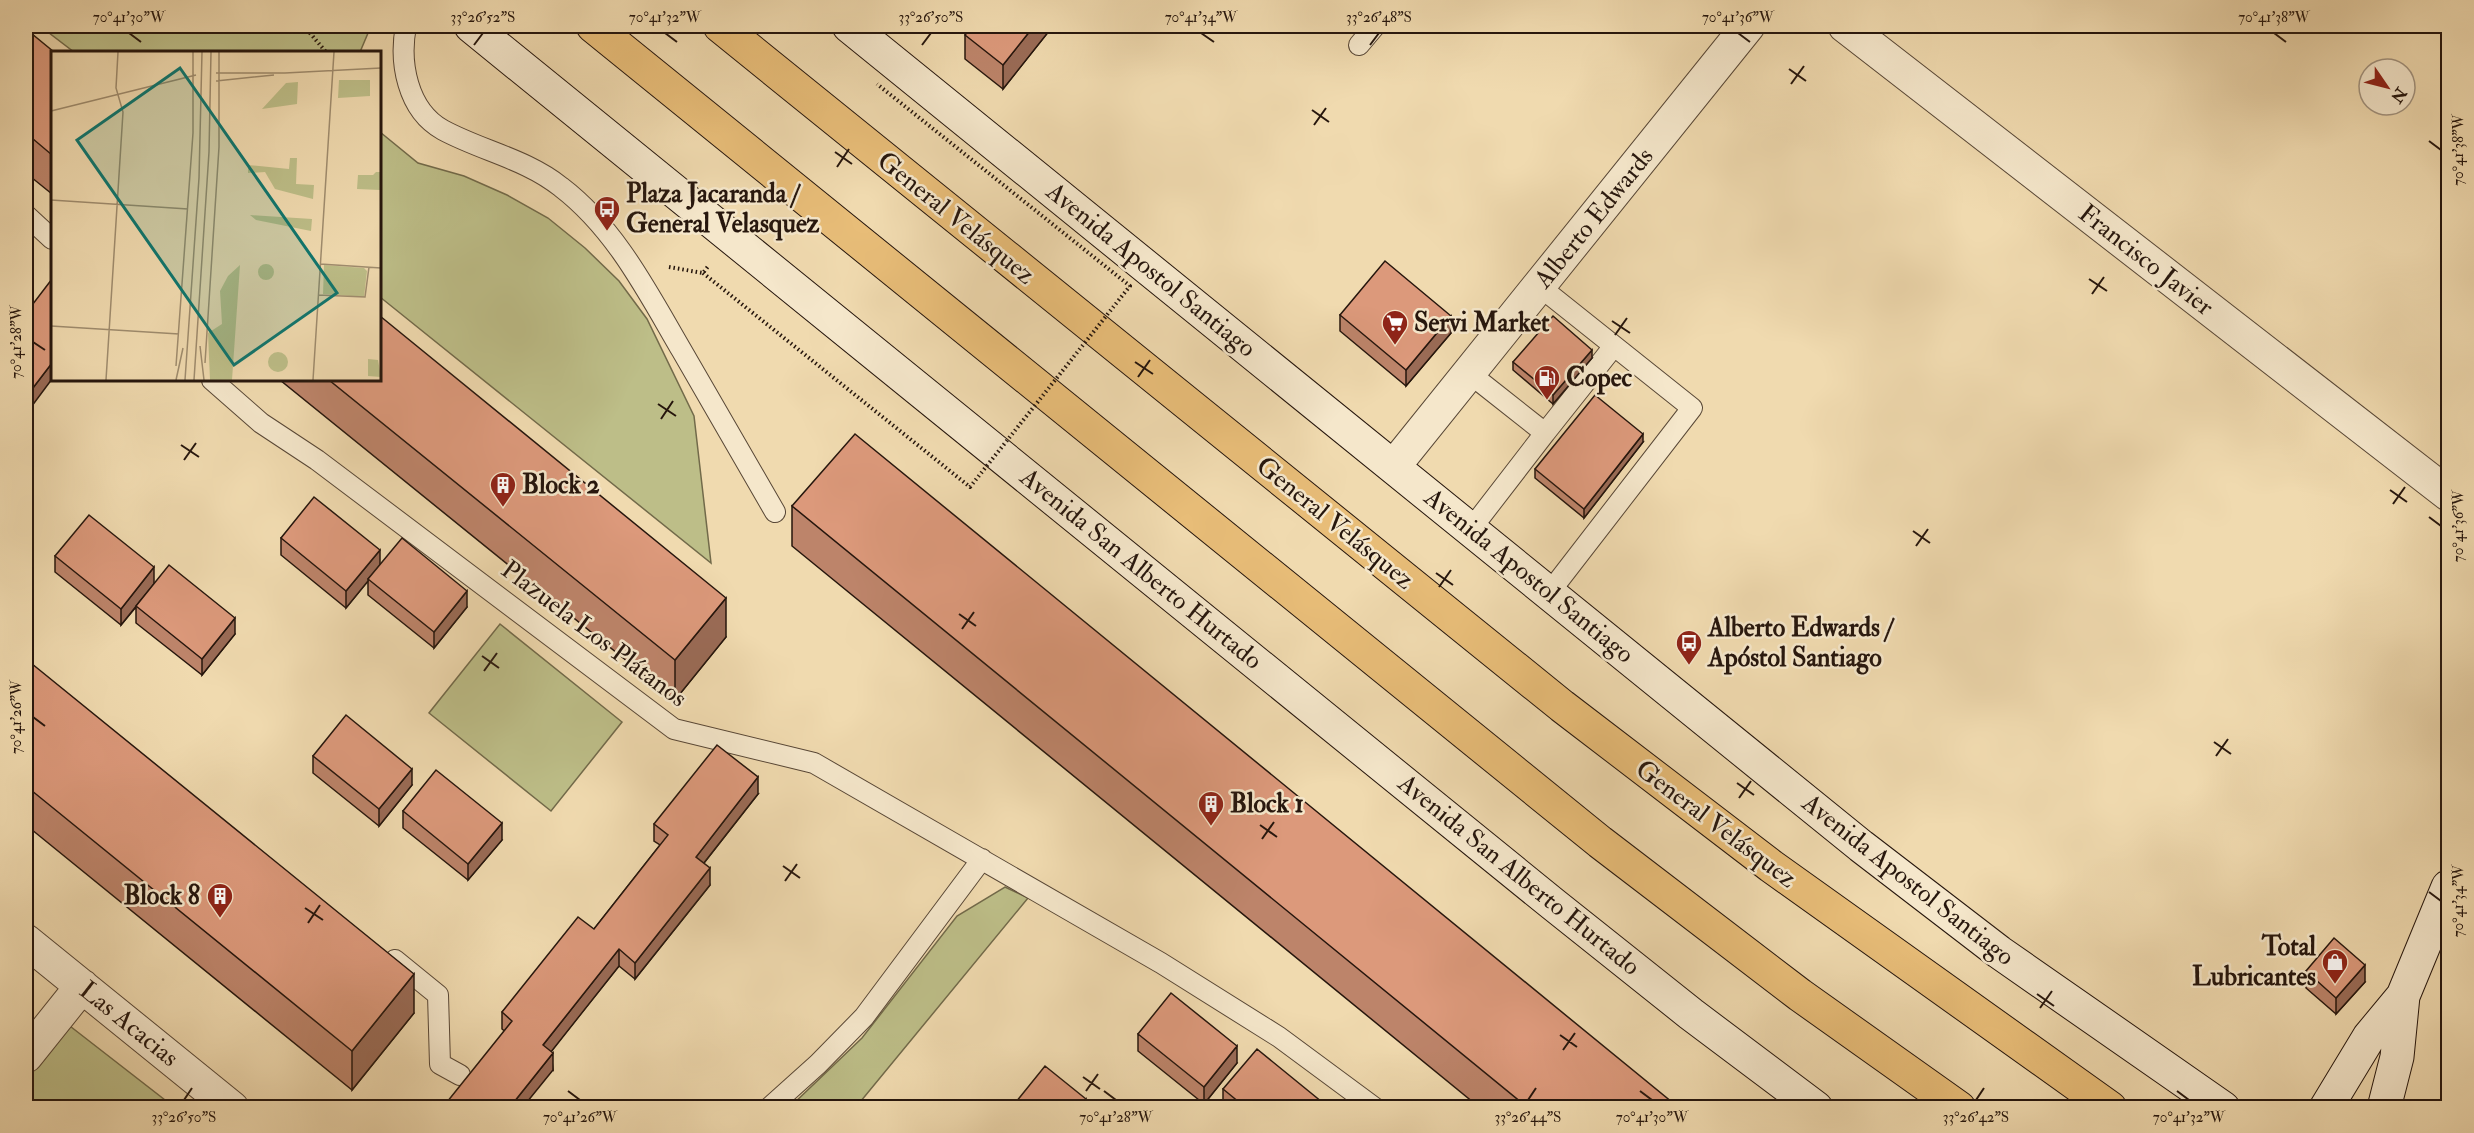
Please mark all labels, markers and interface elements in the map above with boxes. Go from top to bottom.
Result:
text: 70°41'30"W [93,8,166,27]
text: 33°26'52"S [451,8,515,27]
text: 70°41'32"W [629,8,702,27]
text: 33°26'50"S [899,8,963,27]
text: 70°41'34"W [1165,8,1238,27]
text: 33°26'48"S [1346,8,1412,27]
text: 70°41'36"W [1702,8,1775,27]
text: 70°41'38"W [2238,8,2311,27]
inset map [51,51,381,381]
north arrow [2357,57,2417,117]
text: N [2386,83,2411,107]
text: 70°41'38"W [2449,113,2468,186]
street label: Alberto Edwards [1527,141,1661,296]
street label: General Velásquez [871,145,1042,292]
street label: Avenida Apostol Santiago [1038,175,1262,365]
place label: Plaza Jacaranda / General Velasquez [626,178,820,241]
bus stop icon: Plaza Jacaranda / General Velasquez [592,194,622,232]
street label: Francisco Javier [2072,197,2220,323]
text: 70°41'28"W [7,304,26,379]
place label: Servi Market [1414,307,1550,339]
supermarket icon: Servi Market [1380,308,1410,346]
place label: Copec [1566,362,1633,395]
fuel station icon: Copec [1532,363,1562,401]
street label: General Velásquez [1250,450,1421,597]
street label: Avenida San Alberto Hurtado [1013,461,1269,677]
place label: Block 2 [522,469,600,501]
building icon: Block 2 [488,470,518,508]
street label: Avenida Apostol Santiago [1416,481,1640,671]
text: 70°41'36"W [2449,489,2468,562]
street label: Plazuela Los Plátanos [495,554,693,714]
place label: Alberto Edwards / Apóstol Santiago [1707,612,1895,675]
bus stop icon: Alberto Edwards / Apóstol Santiago [1674,628,1704,666]
text: 70°41'26"W [7,679,26,754]
street label: General Velásquez [1629,753,1803,895]
street label: Avenida San Alberto Hurtado [1391,767,1647,983]
street label: Avenida Apostol Santiago [1794,787,2021,974]
place label: Block 1 [1230,788,1304,820]
building icon: Block 1 [1196,789,1226,827]
text: 70°41'34"W [2449,864,2468,937]
place label: Block 8 [123,880,200,912]
building icon: Block 8 [205,881,235,919]
place label: Total Lubricantes [2192,931,2316,993]
shop icon: Total Lubricantes [2320,947,2350,985]
street label: Las Acacias [73,974,185,1074]
text: 33°26'50"S [152,1108,216,1127]
text: 70°41'26"W [543,1108,618,1127]
text: 70°41'28"W [1079,1108,1154,1127]
text: 33°26'44"S [1495,1108,1561,1127]
text: 70°41'30"W [1616,1108,1689,1127]
text: 33°26'42"S [1943,1108,2009,1127]
text: 70°41'32"W [2153,1108,2226,1127]

